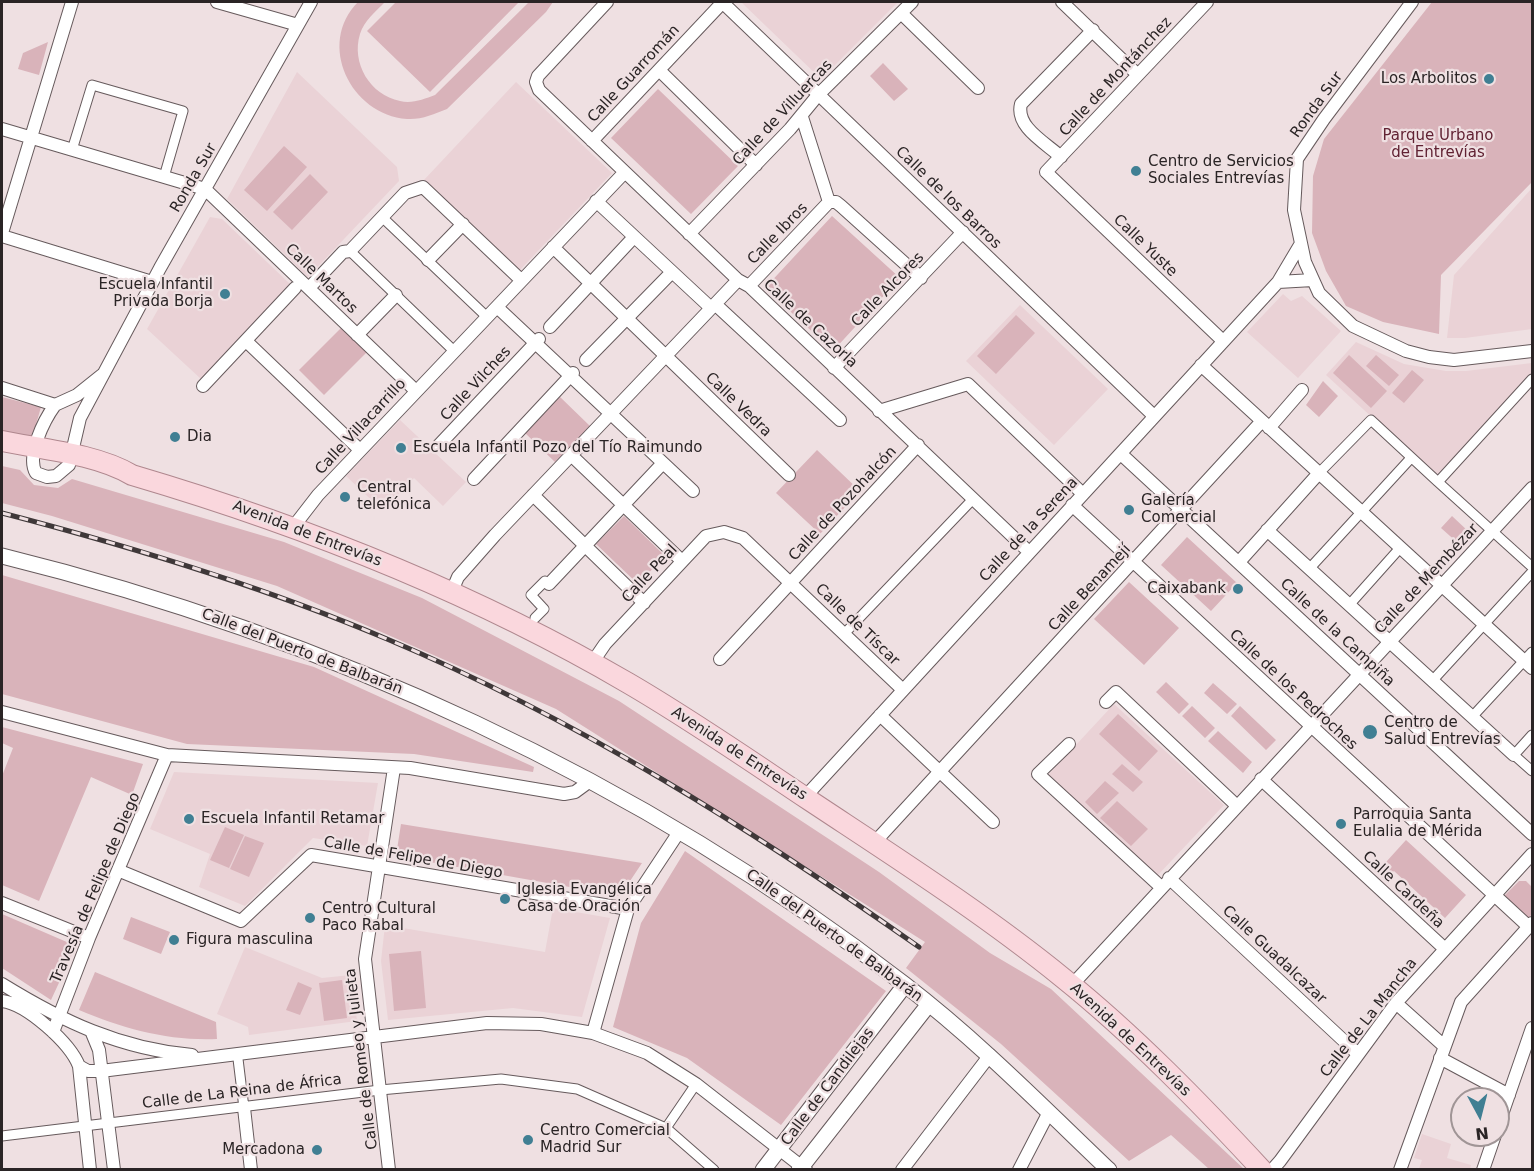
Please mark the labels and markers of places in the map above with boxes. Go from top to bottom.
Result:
place label: Los Arbolitos [1381,70,1477,88]
marker: Los Arbolitos [1482,72,1496,86]
place label: Centro de Servicios Sociales Entrevías [1148,153,1294,188]
marker: Centro de Servicios Sociales Entrevías [1129,164,1143,178]
place label: Escuela Infantil Privada Borja [98,276,213,311]
marker: Escuela Infantil Privada Borja [218,287,232,301]
place label: Dia [187,428,212,446]
marker: Dia [168,430,182,444]
place label: Escuela Infantil Pozo del Tío Raimundo [413,439,703,457]
marker: Escuela Infantil Pozo del Tío Raimundo [394,441,408,455]
place label: Central telefónica [357,479,431,514]
marker: Central telefónica [338,490,352,504]
place label: Galería Comercial [1141,492,1216,527]
marker: Galería Comercial [1122,503,1136,517]
place label: Caixabank [1147,580,1226,598]
marker: Caixabank [1231,582,1245,596]
place label: Centro de Salud Entrevías [1384,714,1501,749]
marker: Centro de Salud Entrevías [1361,723,1379,741]
place label: Parroquia Santa Eulalia de Mérida [1353,806,1482,841]
place label: Escuela Infantil Retamar [201,810,384,828]
marker: Escuela Infantil Retamar [182,812,196,826]
marker: Parroquia Santa Eulalia de Mérida [1334,817,1348,831]
place label: Iglesia Evangélica Casa de Oración [517,881,652,916]
marker: Iglesia Evangélica Casa de Oración [498,892,512,906]
place label: Centro Cultural Paco Rabal [322,900,436,935]
marker: Centro Cultural Paco Rabal [303,911,317,925]
place label: Figura masculina [186,931,313,949]
marker: Figura masculina [167,933,181,947]
place label: Centro Comercial Madrid Sur [540,1122,670,1157]
marker: Centro Comercial Madrid Sur [521,1133,535,1147]
place label: Mercadona [222,1141,305,1159]
marker: Mercadona [310,1143,324,1157]

